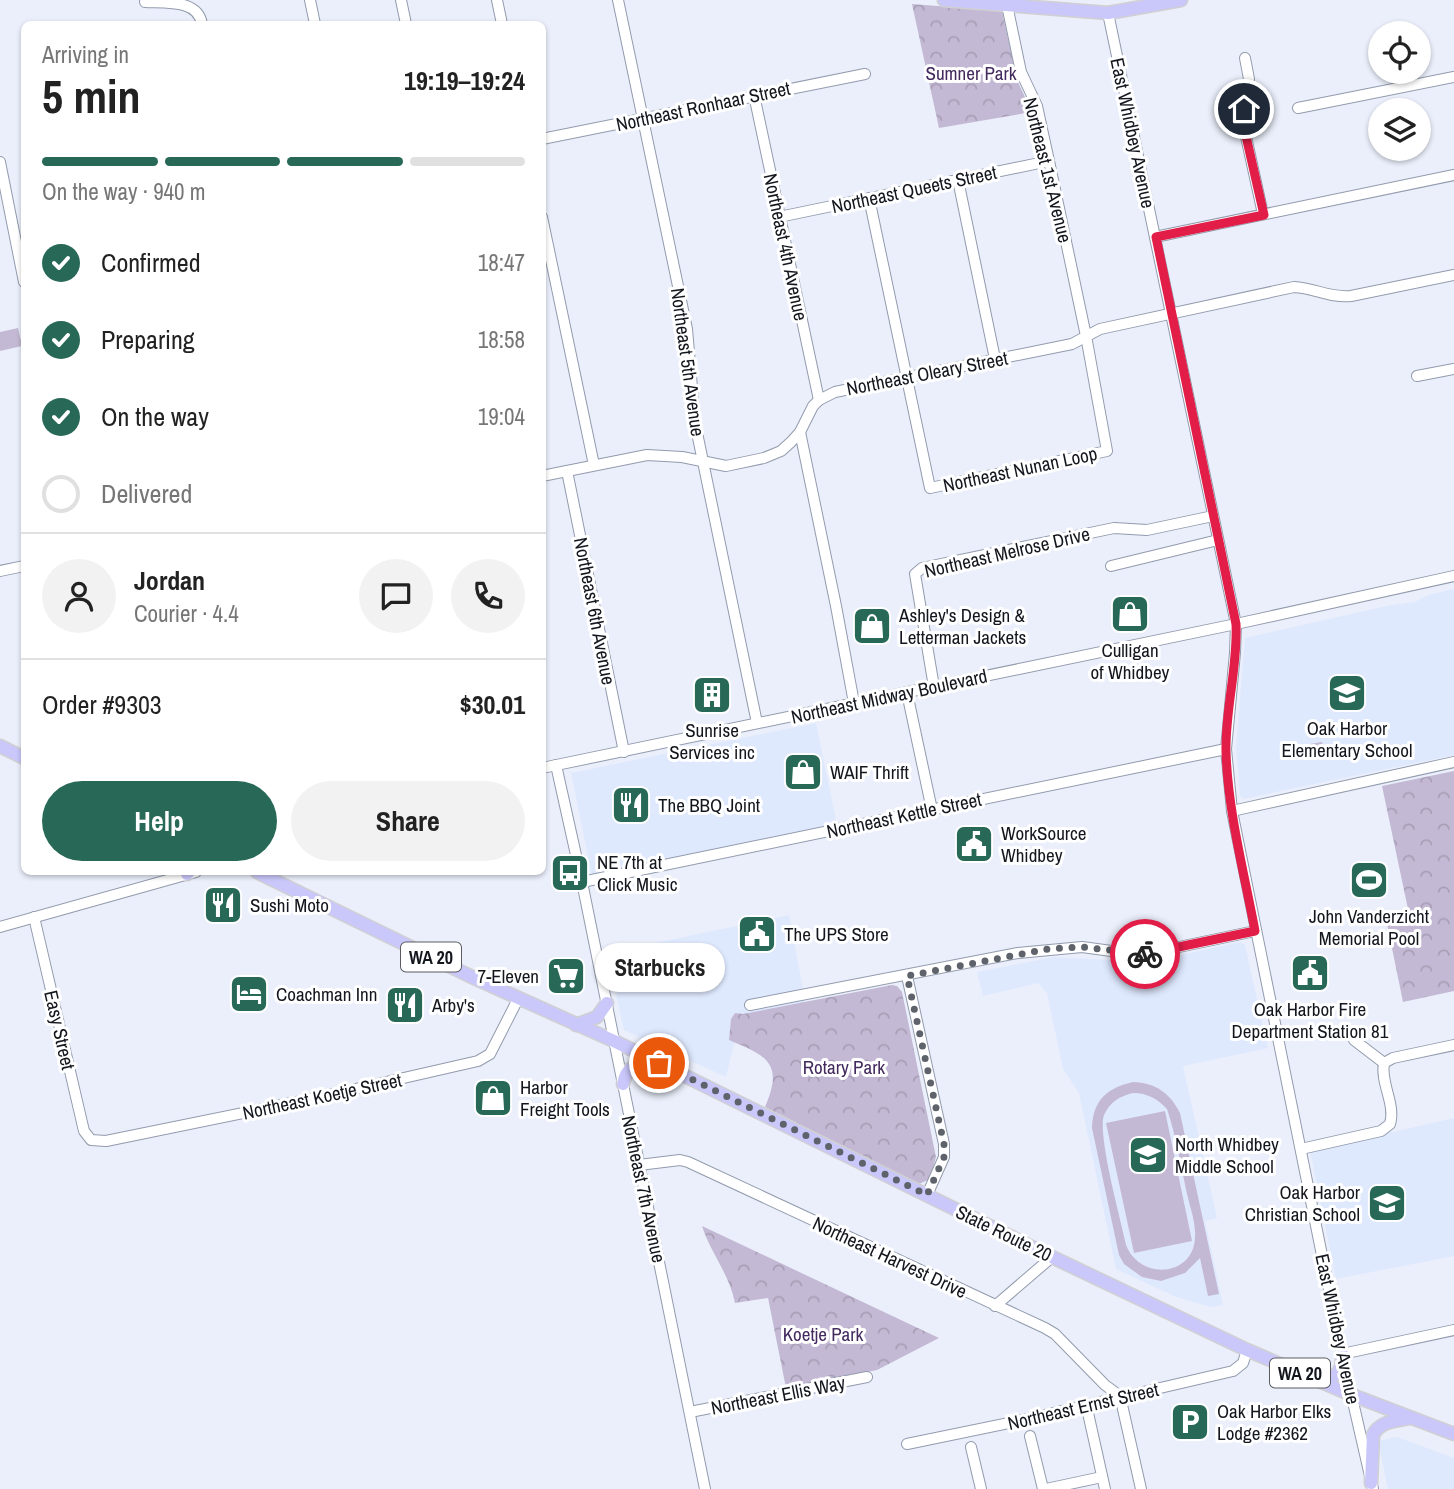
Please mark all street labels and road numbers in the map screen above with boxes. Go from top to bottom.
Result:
street label: East Whidbey Avenue [1104,55,1162,211]
street label: Northeast Ronhaar Street [613,75,793,137]
street label: Northeast 1st Avenue [1017,95,1079,245]
street label: Northeast Queets Street [829,159,1000,219]
street label: Northeast 4th Avenue [758,171,814,323]
street label: Northeast 5th Avenue [665,286,711,438]
street label: Northeast Oleary Street [844,344,1010,401]
street label: Northeast Nunan Loop [941,440,1099,498]
street label: Northeast Melrose Drive [922,520,1092,584]
street label: Northeast 6th Avenue [568,535,622,687]
street label: Northeast Midway Boulevard [788,662,990,730]
street label: Northeast Kettle Street [824,786,984,844]
road number: WA 20 [401,942,461,972]
street label: Easy Street [38,988,82,1073]
street label: Northeast Koetje Street [240,1066,405,1126]
street label: Northeast 7th Avenue [616,1113,672,1265]
street label: State Route 20 [952,1199,1056,1267]
street label: Northeast Harvest Drive [809,1210,971,1304]
street label: East Whidbey Avenue [1309,1251,1367,1407]
road number: WA 20 [1270,1358,1330,1388]
street label: Northeast Ellis Way [709,1369,848,1421]
street label: Northeast Ernst Street [1005,1376,1162,1436]

